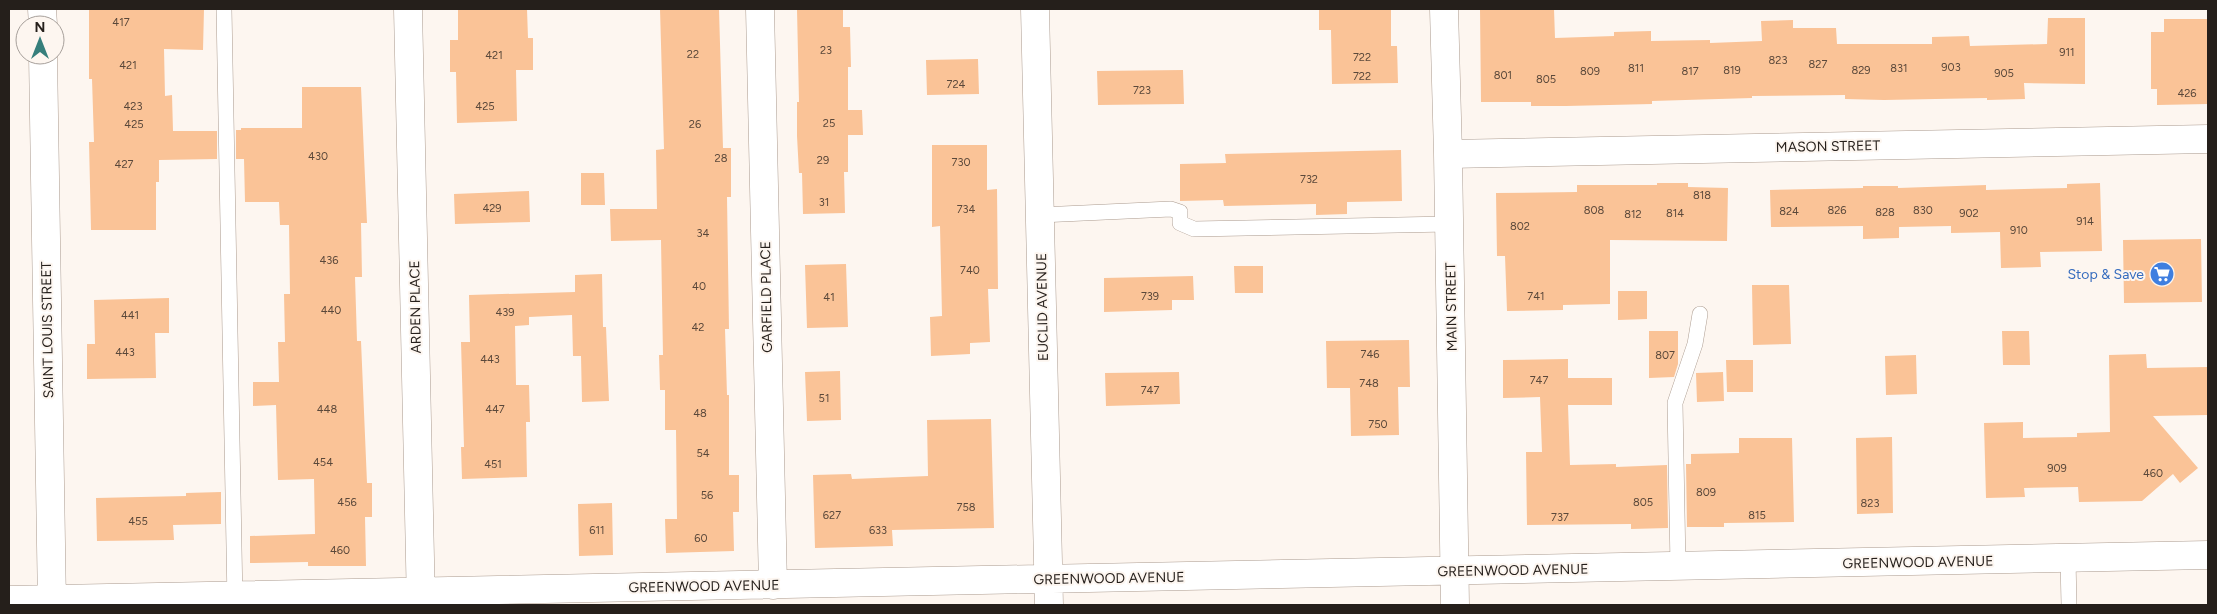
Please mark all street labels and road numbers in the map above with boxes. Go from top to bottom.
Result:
street label: MASON STREET [1776,137,1881,156]
street label: GARFIELD PLACE [757,241,776,353]
street label: EUCLID AVENUE [1033,253,1052,361]
street label: ARDEN PLACE [406,260,425,354]
street label: SAINT LOUIS STREET [38,261,57,399]
street label: MAIN STREET [1442,262,1461,352]
street label: GREENWOOD AVENUE [1842,553,1994,572]
street label: GREENWOOD AVENUE [1437,561,1589,580]
street label: GREENWOOD AVENUE [1033,569,1185,588]
street label: GREENWOOD AVENUE [628,577,780,596]

